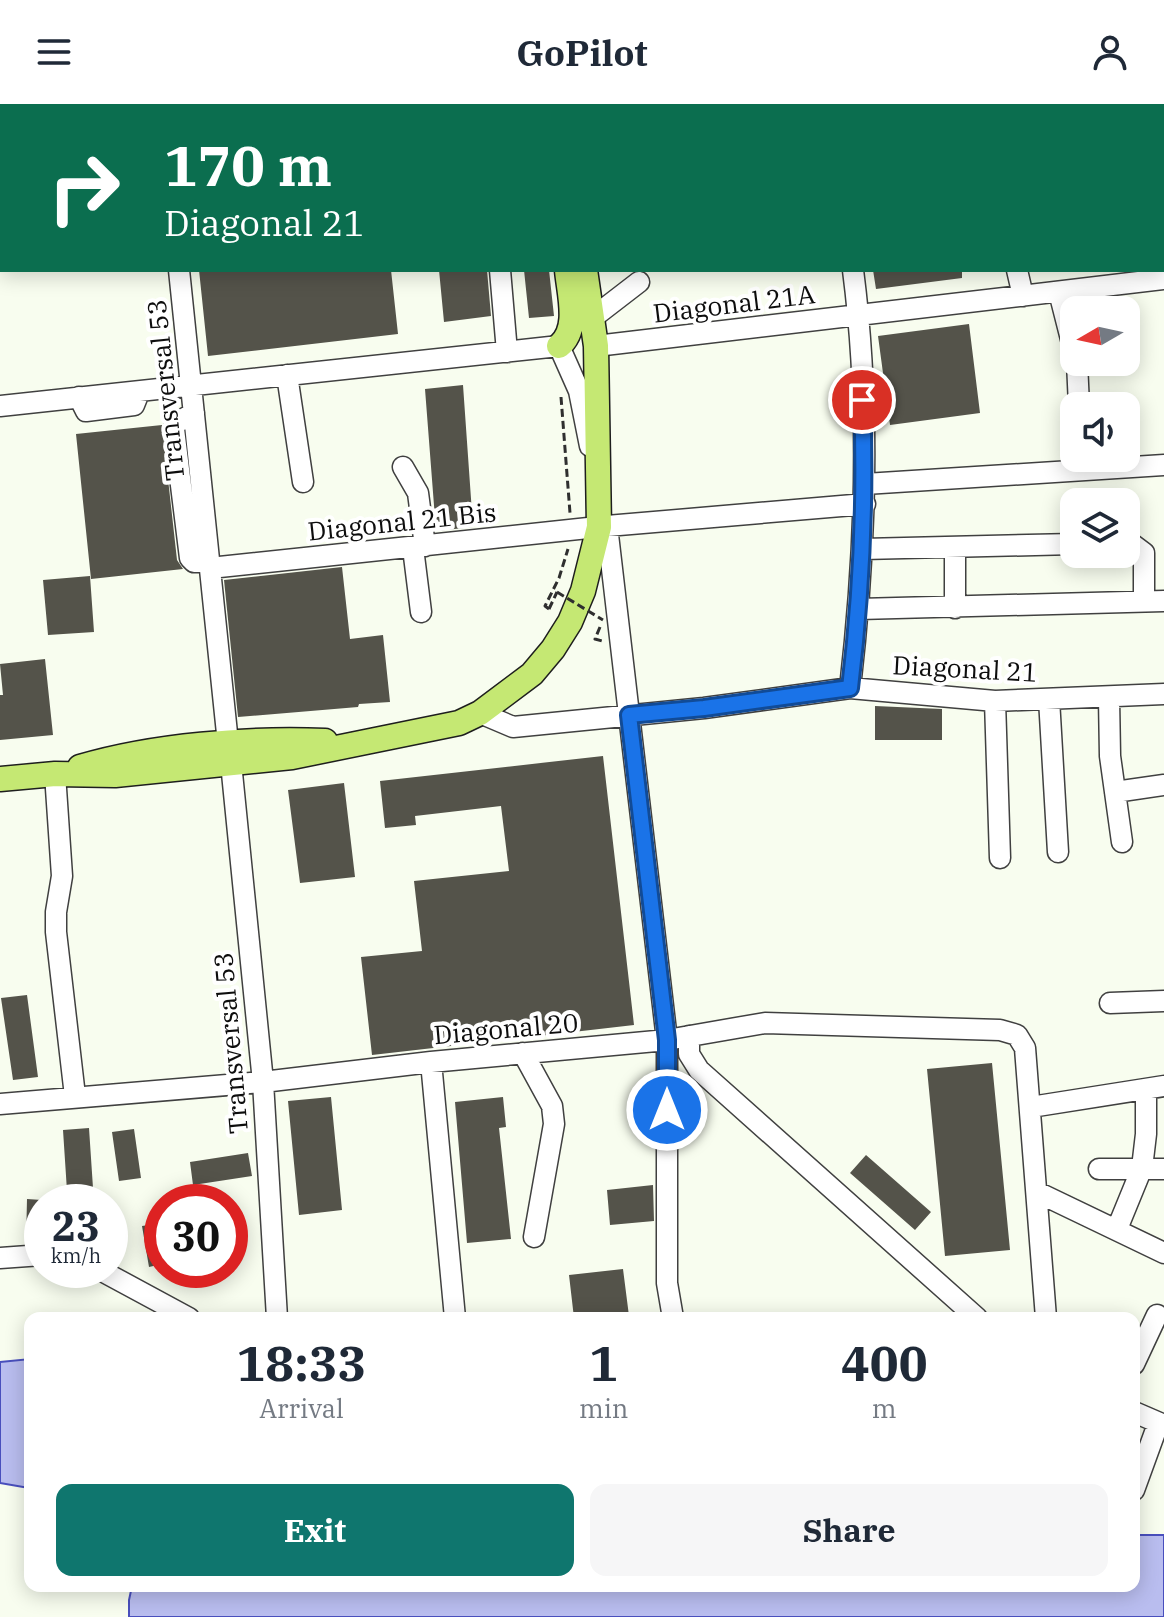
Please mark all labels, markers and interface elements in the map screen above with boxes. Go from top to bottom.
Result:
text: GoPilot [516,29,648,76]
icon: menu [32,30,76,74]
icon: person [1088,30,1132,74]
text: 170 m [164,129,332,201]
icon: right [32,136,136,240]
text: Diagonal 21 [164,199,365,246]
street label: Diagonal 21A [651,276,817,330]
north arrow [1060,296,1140,376]
map controls [1060,296,1140,568]
street label: Transversal 53 [139,298,191,483]
pin [828,366,896,434]
icon: arrive [840,378,884,422]
button: sound [1060,392,1140,472]
button: layers [1060,488,1140,568]
street label: Diagonal 21 Bis [306,494,498,548]
street label: Diagonal 21 [892,647,1038,689]
street label: Transversal 53 [205,951,255,1135]
street label: Diagonal 20 [432,1005,580,1051]
position arrow [625,1068,709,1152]
speed limit sign: 30 [144,1184,248,1288]
text: 23 [52,1200,100,1252]
text: km/h [51,1242,101,1269]
text: 18:33 [237,1332,366,1394]
text: 1 [589,1332,618,1394]
text: 400 [841,1332,927,1394]
text: Arrival [259,1391,344,1425]
text: min [579,1391,628,1425]
text: m [872,1391,897,1425]
button: Exit [56,1484,574,1576]
button: Share [590,1484,1108,1576]

